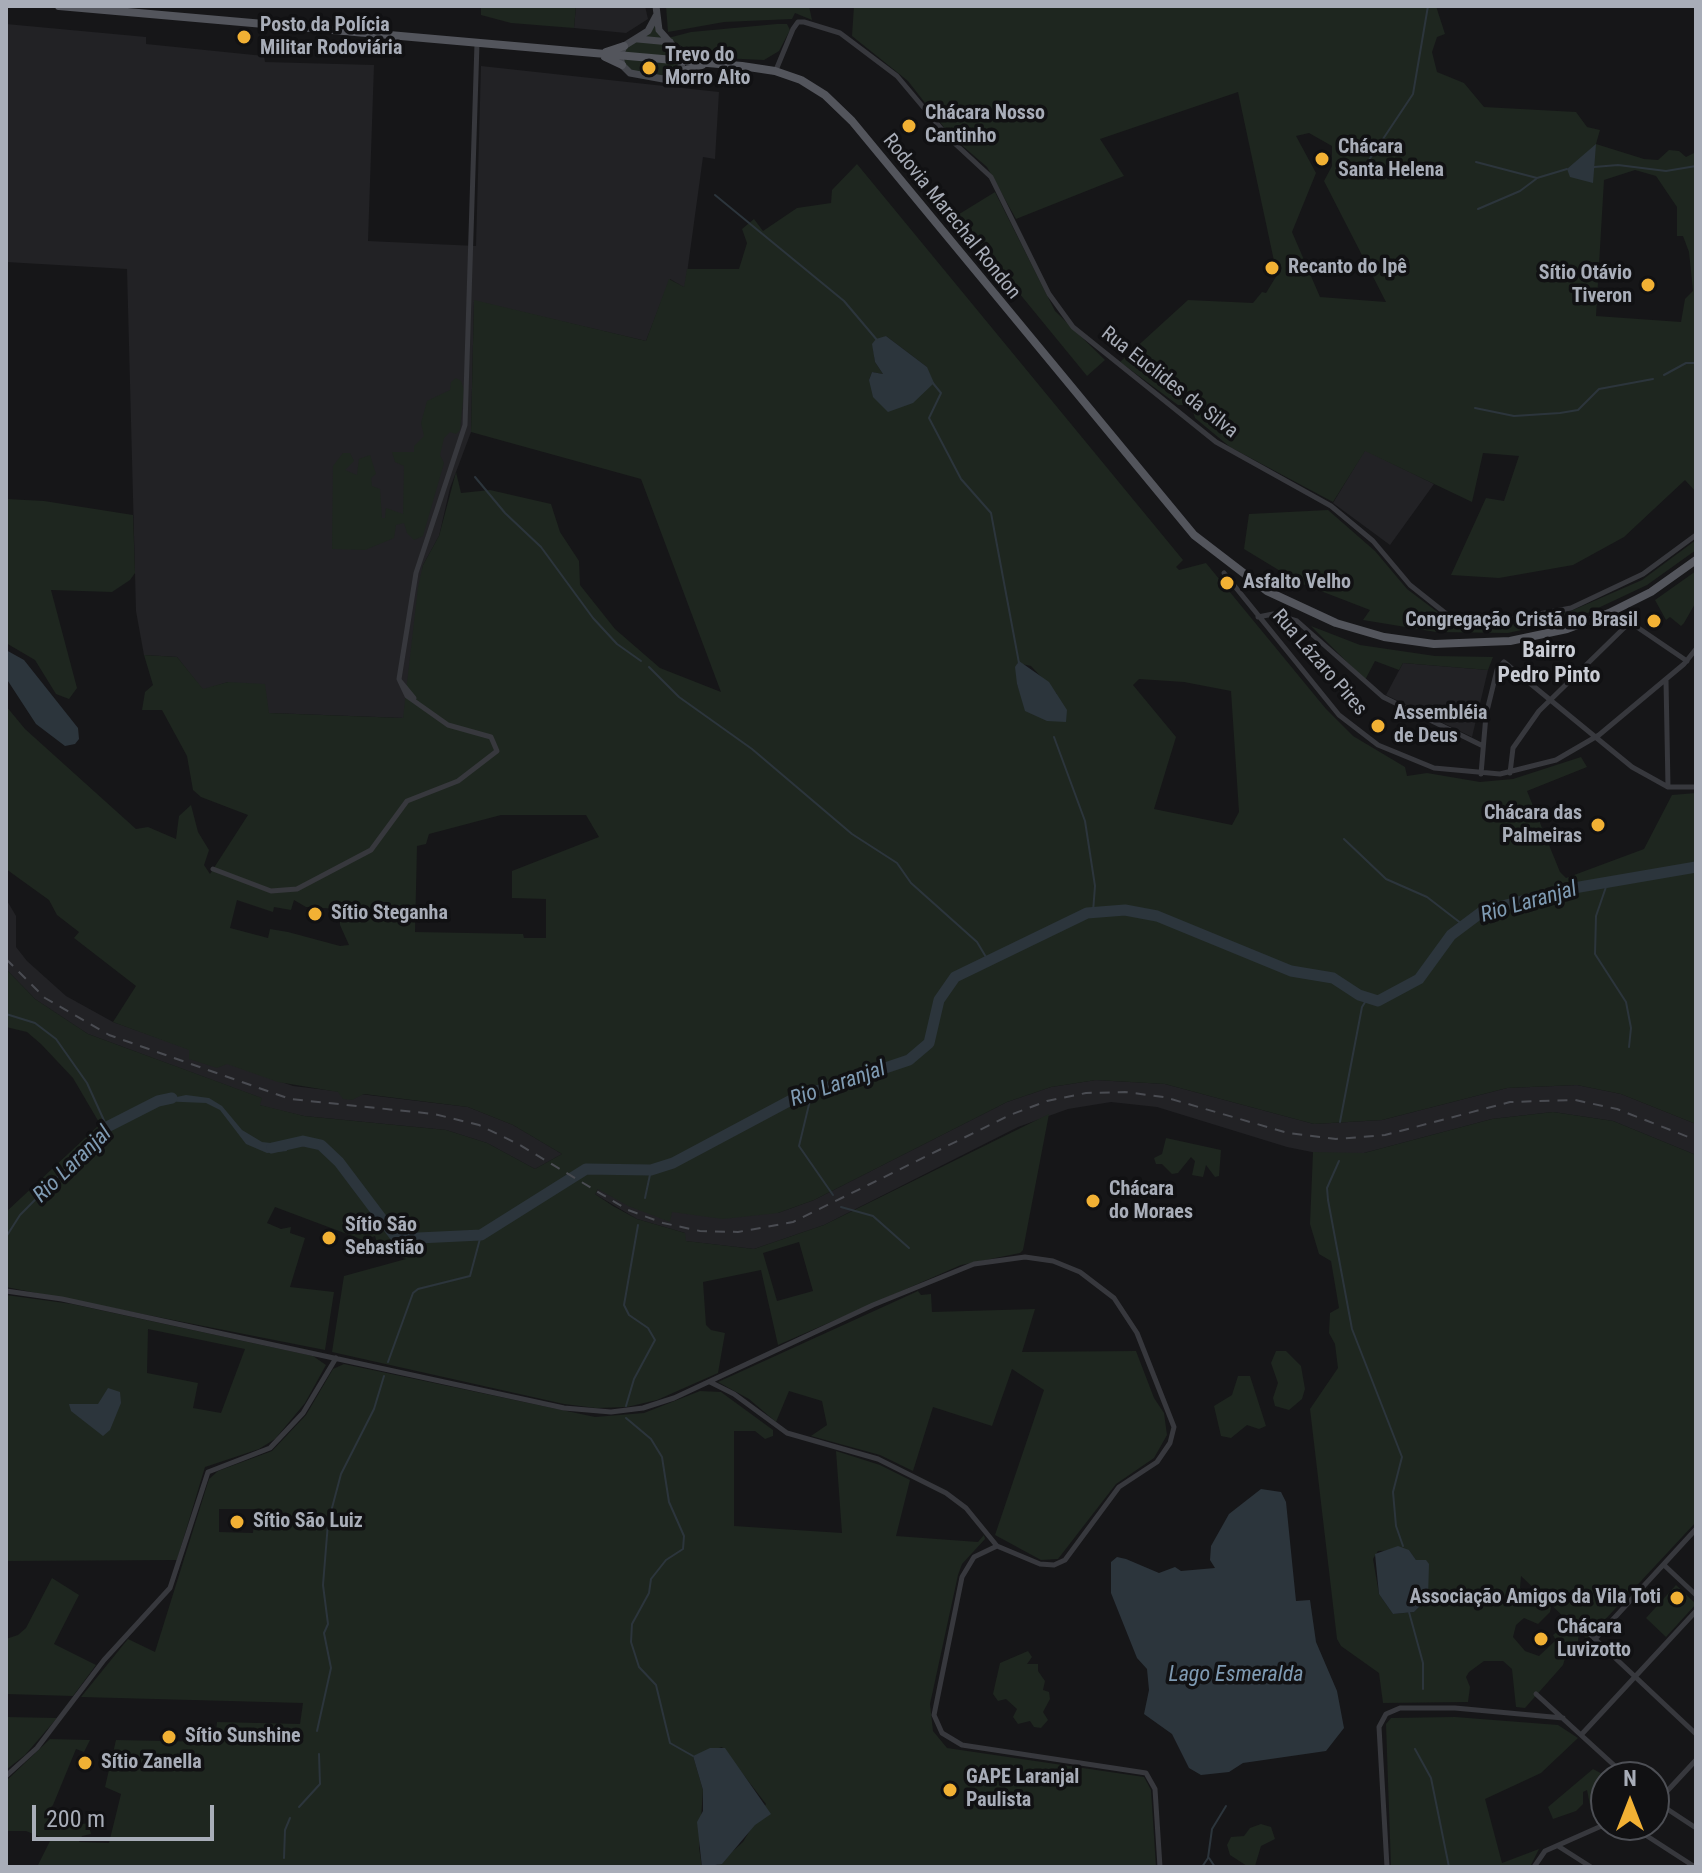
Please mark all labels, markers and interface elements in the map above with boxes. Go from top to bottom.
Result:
place label: Posto da Polícia Militar Rodoviária [260,14,402,61]
marker: Posto da Polícia Militar Rodoviária [235,28,253,46]
place label: Trevo do Morro Alto [665,44,750,91]
marker: Trevo do Morro Alto [640,59,658,77]
place label: Chácara Nosso Cantinho [925,102,1045,149]
marker: Chácara Nosso Cantinho [900,117,918,135]
street label: Rodovia Marechal Rondon [877,130,1025,304]
place label: Chácara Santa Helena [1338,136,1444,183]
marker: Chácara Santa Helena [1313,150,1331,168]
place label: Recanto do Ipê [1288,256,1407,280]
marker: Recanto do Ipê [1263,259,1281,277]
place label: Sítio Otávio Tiveron [1539,262,1632,309]
marker: Sítio Otávio Tiveron [1639,276,1657,294]
street label: Rua Euclides da Silva [1096,322,1242,444]
place label: Asfalto Velho [1243,571,1351,595]
marker: Asfalto Velho [1218,574,1236,592]
street label: Rua Lázaro Pires [1266,605,1372,721]
place label: Congregação Cristã no Brasil [1405,609,1638,633]
marker: Congregação Cristã no Brasil [1645,612,1663,630]
district label: Bairro Pedro Pinto [1498,638,1600,690]
place label: Assembléia de Deus [1394,702,1487,749]
marker: Assembléia de Deus [1369,717,1387,735]
place label: Chácara das Palmeiras [1484,802,1582,849]
marker: Chácara das Palmeiras [1589,816,1607,834]
water label: Rio Laranjal [1478,877,1580,929]
place label: Sítio Steganha [331,902,448,926]
marker: Sítio Steganha [306,905,324,923]
water label: Rio Laranjal [787,1056,889,1114]
water label: Rio Laranjal [28,1121,118,1209]
place label: Chácara do Moraes [1109,1178,1193,1225]
marker: Chácara do Moraes [1084,1192,1102,1210]
place label: Sítio São Sebastião [345,1214,424,1261]
marker: Sítio São Sebastião [320,1229,338,1247]
place label: Sítio São Luiz [253,1510,363,1534]
marker: Sítio São Luiz [228,1513,246,1531]
place label: Associação Amigos da Vila Toti [1409,1586,1661,1610]
marker: Associação Amigos da Vila Toti [1668,1589,1686,1607]
place label: Chácara Luvizotto [1557,1616,1631,1663]
marker: Chácara Luvizotto [1532,1630,1550,1648]
water label: Lago Esmeralda [1168,1662,1304,1688]
place label: Sítio Sunshine [185,1725,301,1749]
marker: Sítio Sunshine [160,1728,178,1746]
place label: Sítio Zanella [101,1751,202,1775]
marker: Sítio Zanella [76,1754,94,1772]
north arrow [1590,1761,1670,1841]
place label: GAPE Laranjal Paulista [966,1766,1079,1813]
text: N [1623,1766,1637,1791]
marker: GAPE Laranjal Paulista [941,1781,959,1799]
scale bar [36,1789,218,1839]
text: 200 m [46,1805,105,1833]

